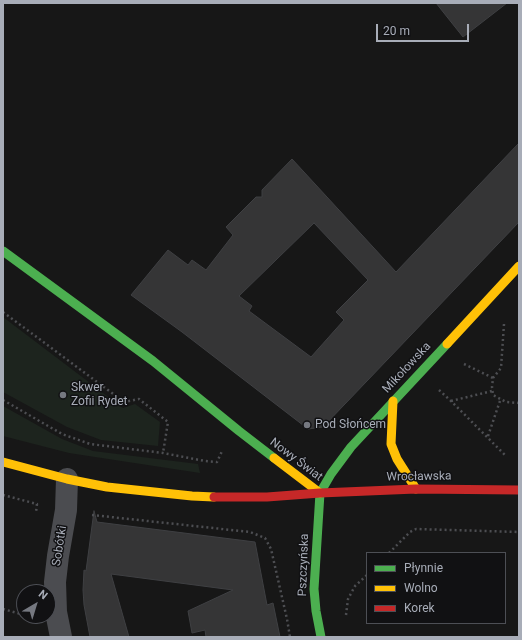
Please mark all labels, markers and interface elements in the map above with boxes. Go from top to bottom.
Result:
scale bar [378,16,471,42]
text: 20 m [383,24,410,38]
street label: Mikołowska [380,340,434,396]
place label: Skwer Zofii Rydet [71,381,128,409]
marker: Skwer Zofii Rydet [58,390,68,400]
place label: Pod Słońcem [315,418,386,432]
marker: Pod Słońcem [302,420,312,430]
street label: Nowy Świat [267,435,325,485]
street label: Wrocławska [386,469,452,485]
street label: Sobótki [50,525,70,567]
street label: Pszczyńska [296,533,312,597]
legend [366,552,506,624]
text: Płynnie [404,561,443,575]
text: Wolno [404,581,438,595]
north arrow [16,584,56,624]
text: N [36,587,50,602]
text: Korek [404,601,435,615]

